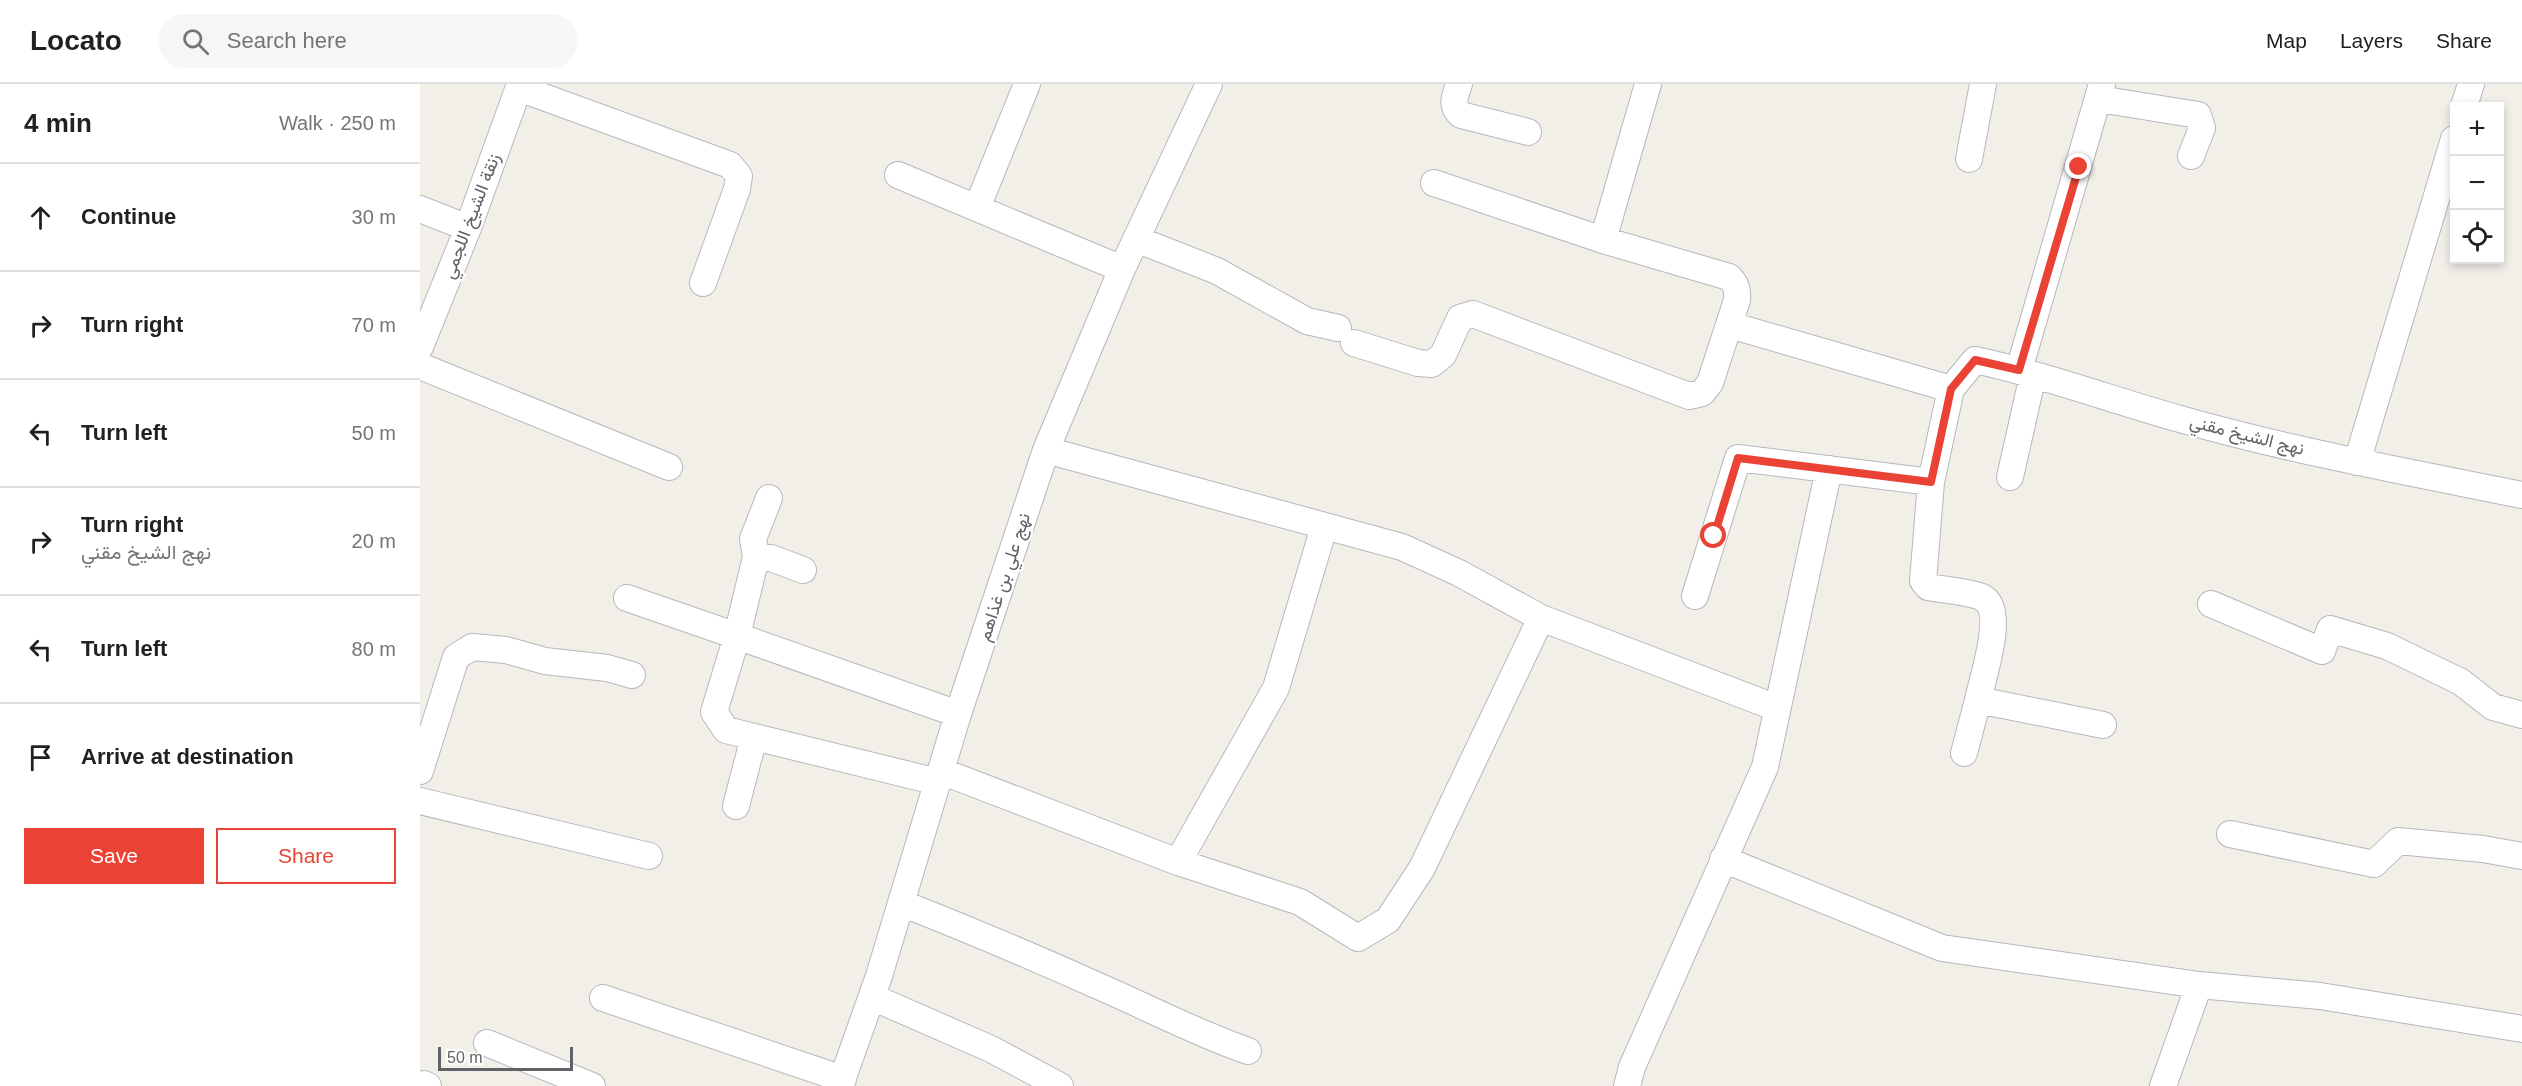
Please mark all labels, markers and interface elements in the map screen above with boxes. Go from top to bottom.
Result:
search box [158,14,578,68]
text: Locato [30,25,122,56]
icon: search [179,25,212,58]
text: Search here [227,28,347,53]
text: Map [2266,29,2307,52]
text: Layers [2340,29,2403,52]
text: Share [2436,29,2492,52]
map controls [2450,102,2504,264]
button: + [2450,102,2504,156]
text: 4 min [24,108,92,138]
text: Walk · 250 m [279,112,396,134]
street label: زنقة الشيخ اللجمي [438,151,509,283]
route end [2065,153,2091,179]
button: − [2450,156,2504,210]
icon: ahead [24,201,57,234]
text: Continue [81,204,176,229]
text: 30 m [352,206,396,228]
button: locate [2450,210,2504,264]
icon: right [24,309,57,342]
text: Turn right [81,312,183,337]
text: 70 m [352,314,396,336]
street label: نهج الشيخ مقني [2186,411,2306,464]
icon: left [24,417,57,450]
text: Turn left [81,420,167,445]
text: 50 m [352,422,396,444]
street label: نهج علي بن غذاهم [974,510,1039,645]
text: Turn right [81,512,183,537]
route start [1700,522,1726,548]
icon: right [24,525,57,558]
text: 20 m [352,530,396,552]
text: نهج الشيخ مقني [81,541,211,563]
icon: left [24,633,57,666]
text: Turn left [81,636,167,661]
text: 80 m [352,638,396,660]
icon: arrive [24,741,57,774]
text: Arrive at destination [81,744,294,769]
button: Save [24,828,204,884]
button: Share [216,828,396,884]
scale bar [438,1044,573,1072]
text: 50 m [447,1049,483,1066]

